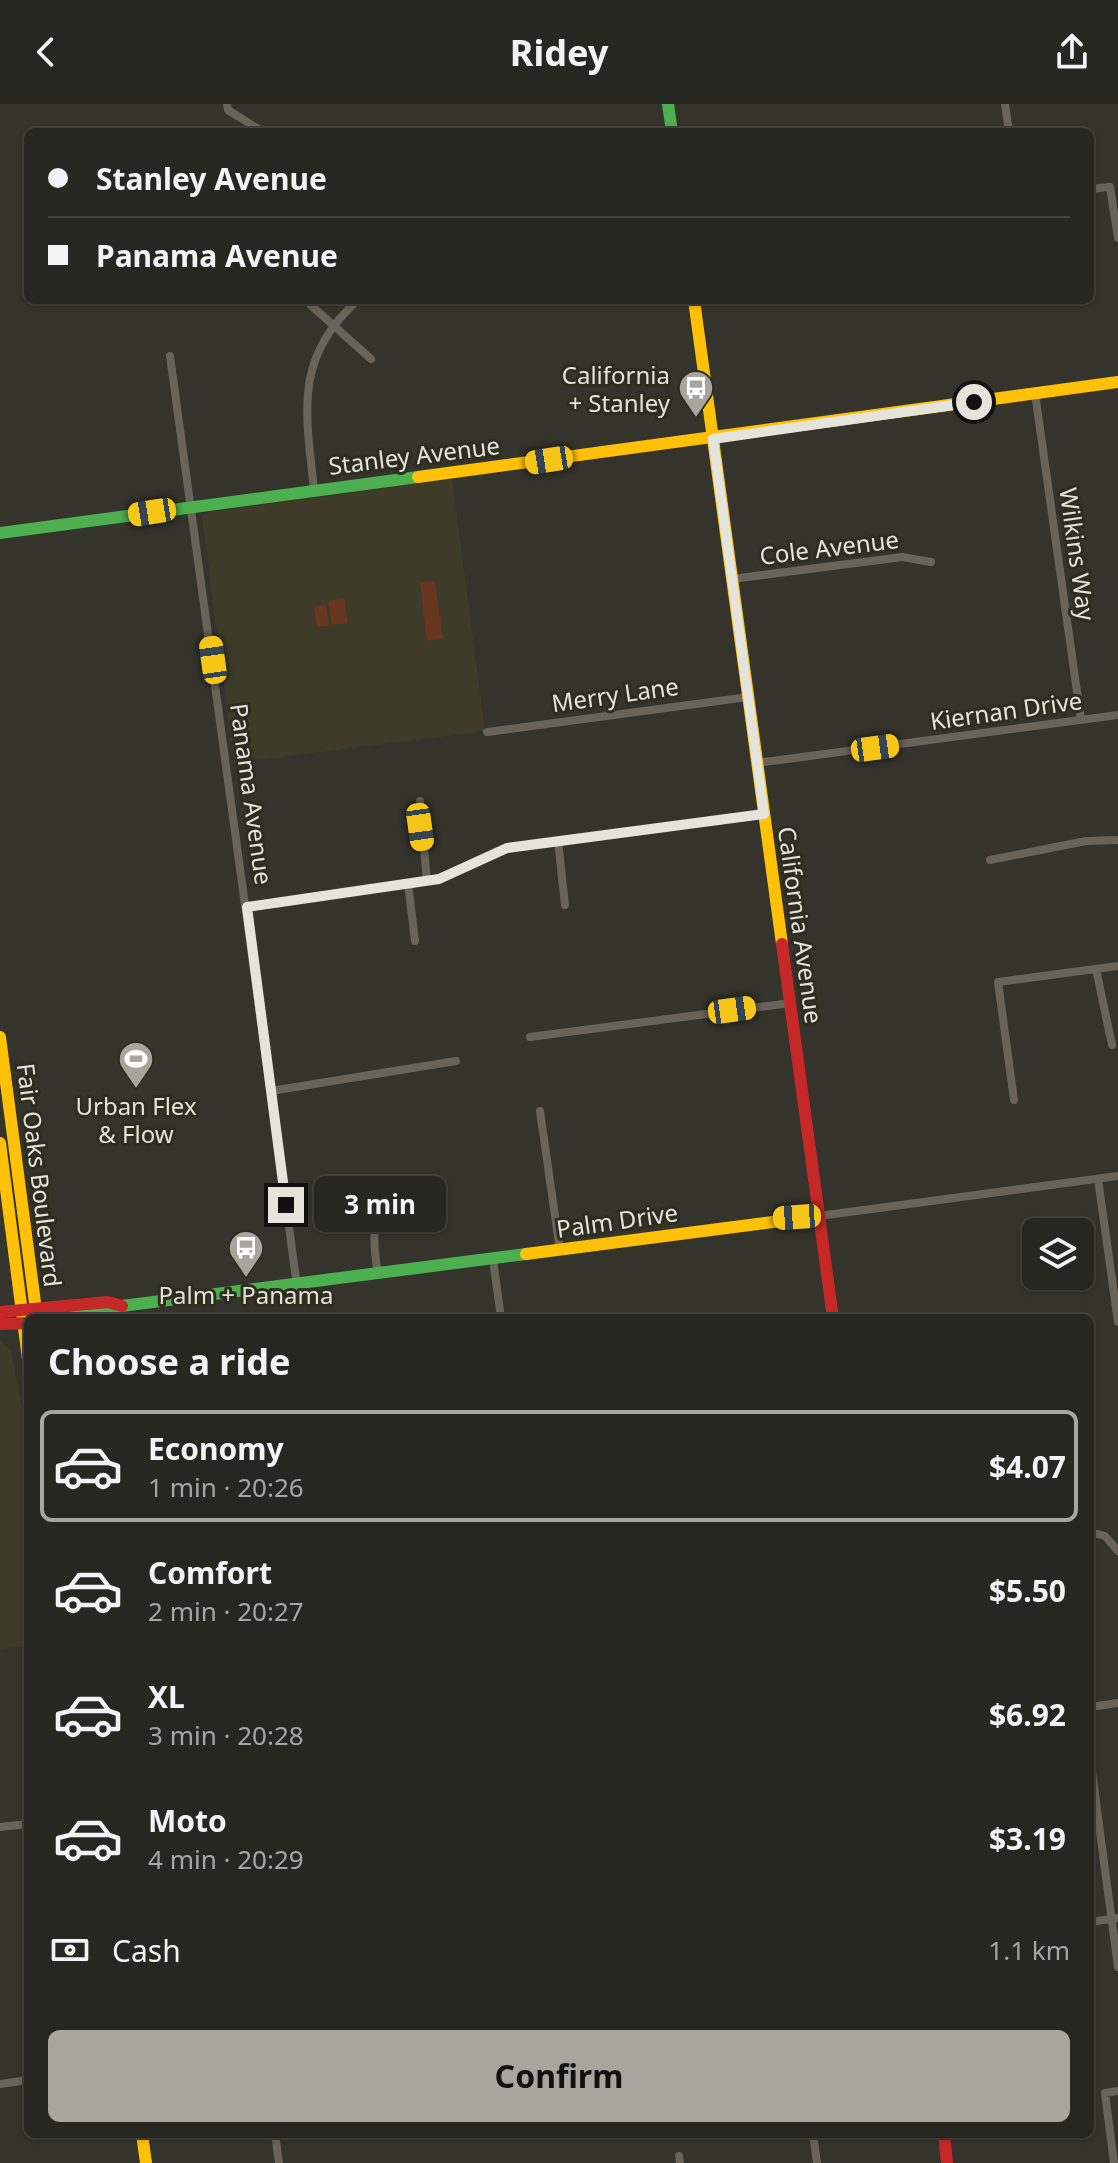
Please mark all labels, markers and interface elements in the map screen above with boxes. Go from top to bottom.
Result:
text: Ridey [510,28,608,77]
icon: back [24,30,68,74]
icon: share [1050,30,1094,74]
text: Stanley Avenue [96,158,327,199]
text: Panama Avenue [96,235,338,276]
place label: California + Stanley [562,358,671,419]
bus stop icon: California + Stanley [677,369,715,419]
route start [956,384,992,420]
street label: Stanley Avenue [327,428,501,482]
car [523,444,575,476]
street label: Wilkins Way [1052,485,1104,623]
car [126,496,178,528]
street label: Cole Avenue [758,522,900,572]
car [198,635,228,685]
street label: Merry Lane [549,669,681,719]
street label: Kiernan Drive [928,683,1084,737]
street label: Panama Avenue [223,701,281,887]
car [850,733,900,763]
car [405,802,435,852]
street label: California Avenue [771,824,831,1026]
car [707,995,757,1025]
sports icon: Urban Flex & Flow [117,1040,155,1090]
street label: Fair Oaks Boulevard [10,1061,70,1289]
place label: Urban Flex & Flow [75,1089,197,1150]
callout: 3 min [314,1177,446,1233]
text: 3 min [344,1186,416,1222]
route end [268,1187,304,1223]
street label: Palm Drive [554,1195,680,1245]
car [772,1203,822,1231]
map controls [1022,1218,1094,1290]
button: layers [1022,1218,1094,1290]
bus stop icon: Palm + Panama [227,1229,265,1279]
place label: Palm + Panama [158,1278,334,1311]
text: Choose a ride [48,1337,290,1386]
text: Economy [148,1428,284,1469]
icon: car [52,1430,124,1502]
text: $4.07 [989,1446,1066,1487]
text: 1 min · 20:26 [148,1469,304,1505]
text: Comfort [148,1552,272,1593]
icon: car [52,1554,124,1626]
text: $5.50 [989,1570,1066,1611]
text: 2 min · 20:27 [148,1593,304,1629]
text: XL [148,1676,185,1717]
icon: car [52,1678,124,1750]
text: $6.92 [989,1694,1066,1735]
text: 3 min · 20:28 [148,1717,304,1753]
text: Moto [148,1800,227,1841]
icon: car [52,1802,124,1874]
text: $3.19 [989,1818,1066,1859]
text: 4 min · 20:29 [148,1841,304,1877]
icon: cash [48,1928,92,1972]
text: Cash [112,1930,181,1971]
text: 1.1 km [988,1932,1070,1968]
button: Confirm [48,2030,1070,2122]

